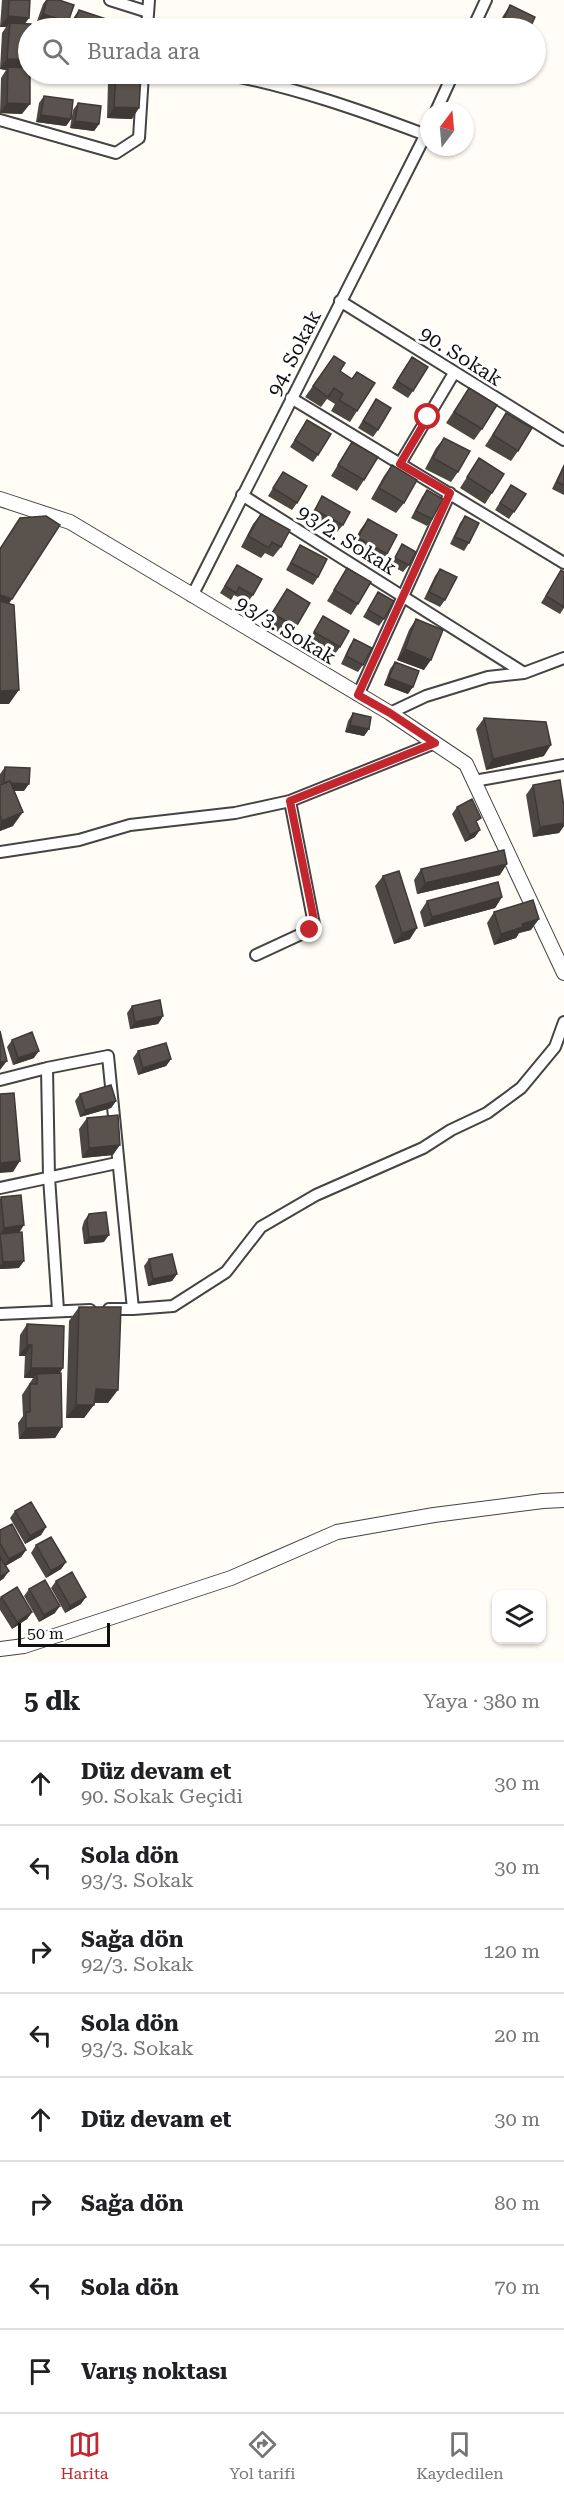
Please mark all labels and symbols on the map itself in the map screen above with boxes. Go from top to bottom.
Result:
north arrow [420,102,474,156]
street label: 94. Sokak [262,306,326,400]
street label: 90. Sokak [415,321,507,391]
route start [414,403,440,429]
street label: 93/2. Sokak [293,500,401,580]
street label: 93/3. Sokak [231,591,341,669]
route end [296,916,322,942]
scale bar [18,1620,110,1648]

